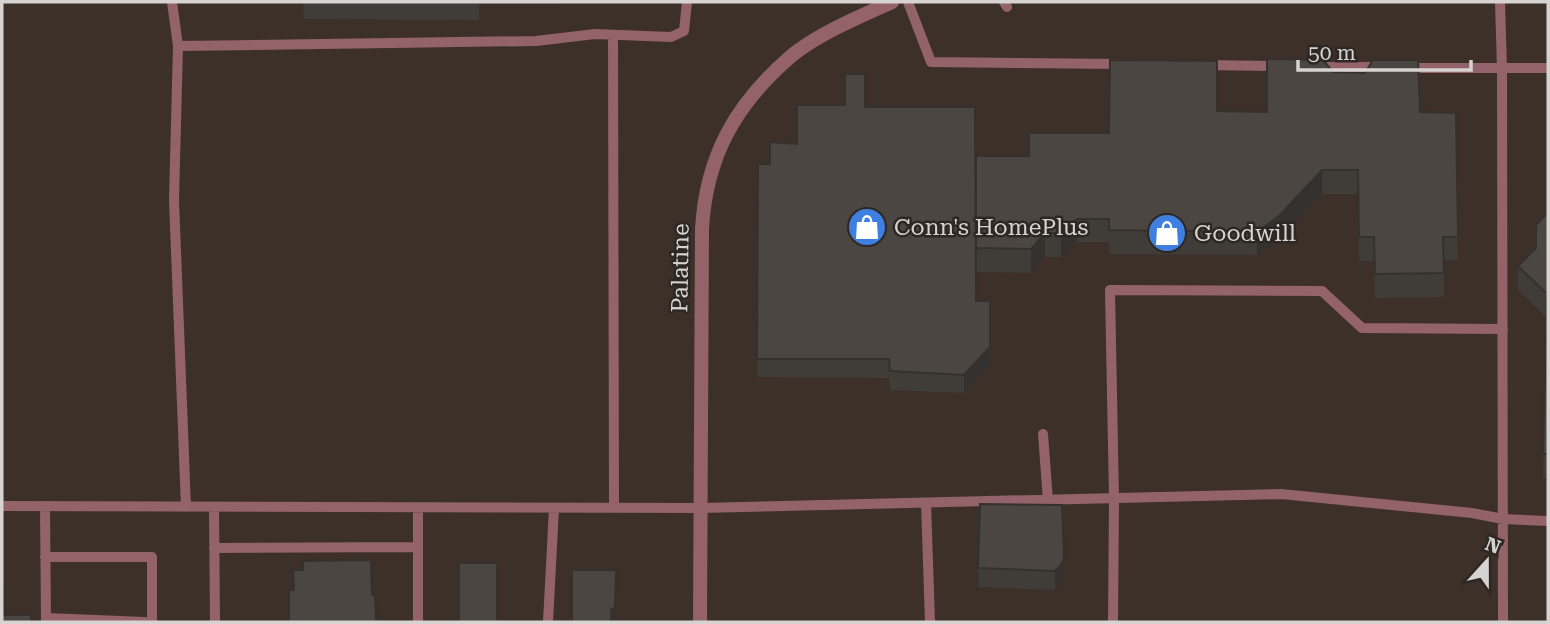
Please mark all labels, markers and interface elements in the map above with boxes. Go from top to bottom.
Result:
scale bar [1298,28,1471,72]
text: 50 m [1308,41,1356,65]
shop icon: Conn's HomePlus [846,206,888,248]
shop icon: Goodwill [1146,212,1188,254]
place label: Conn's HomePlus [894,214,1088,241]
place label: Goodwill [1194,220,1296,247]
street label: Palatine [666,223,695,313]
north arrow [1452,526,1522,596]
text: N [1482,532,1504,559]

